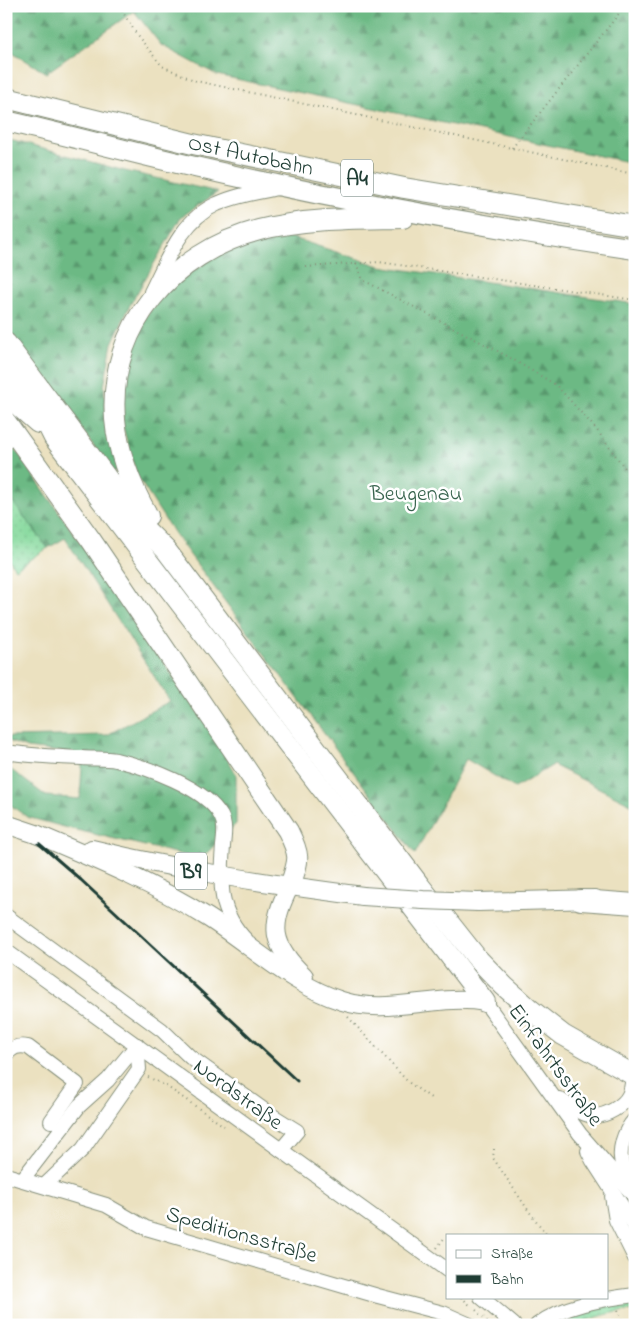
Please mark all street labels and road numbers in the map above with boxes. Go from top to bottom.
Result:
street label: Ost Autobahn [185,128,316,186]
road number: A4 [341,160,373,197]
road number: B9 [175,852,207,889]
street label: Einfahrtsstraße [499,998,610,1134]
street label: Nordstraße [186,1052,289,1139]
street label: Speditionsstraße [162,1199,321,1273]

